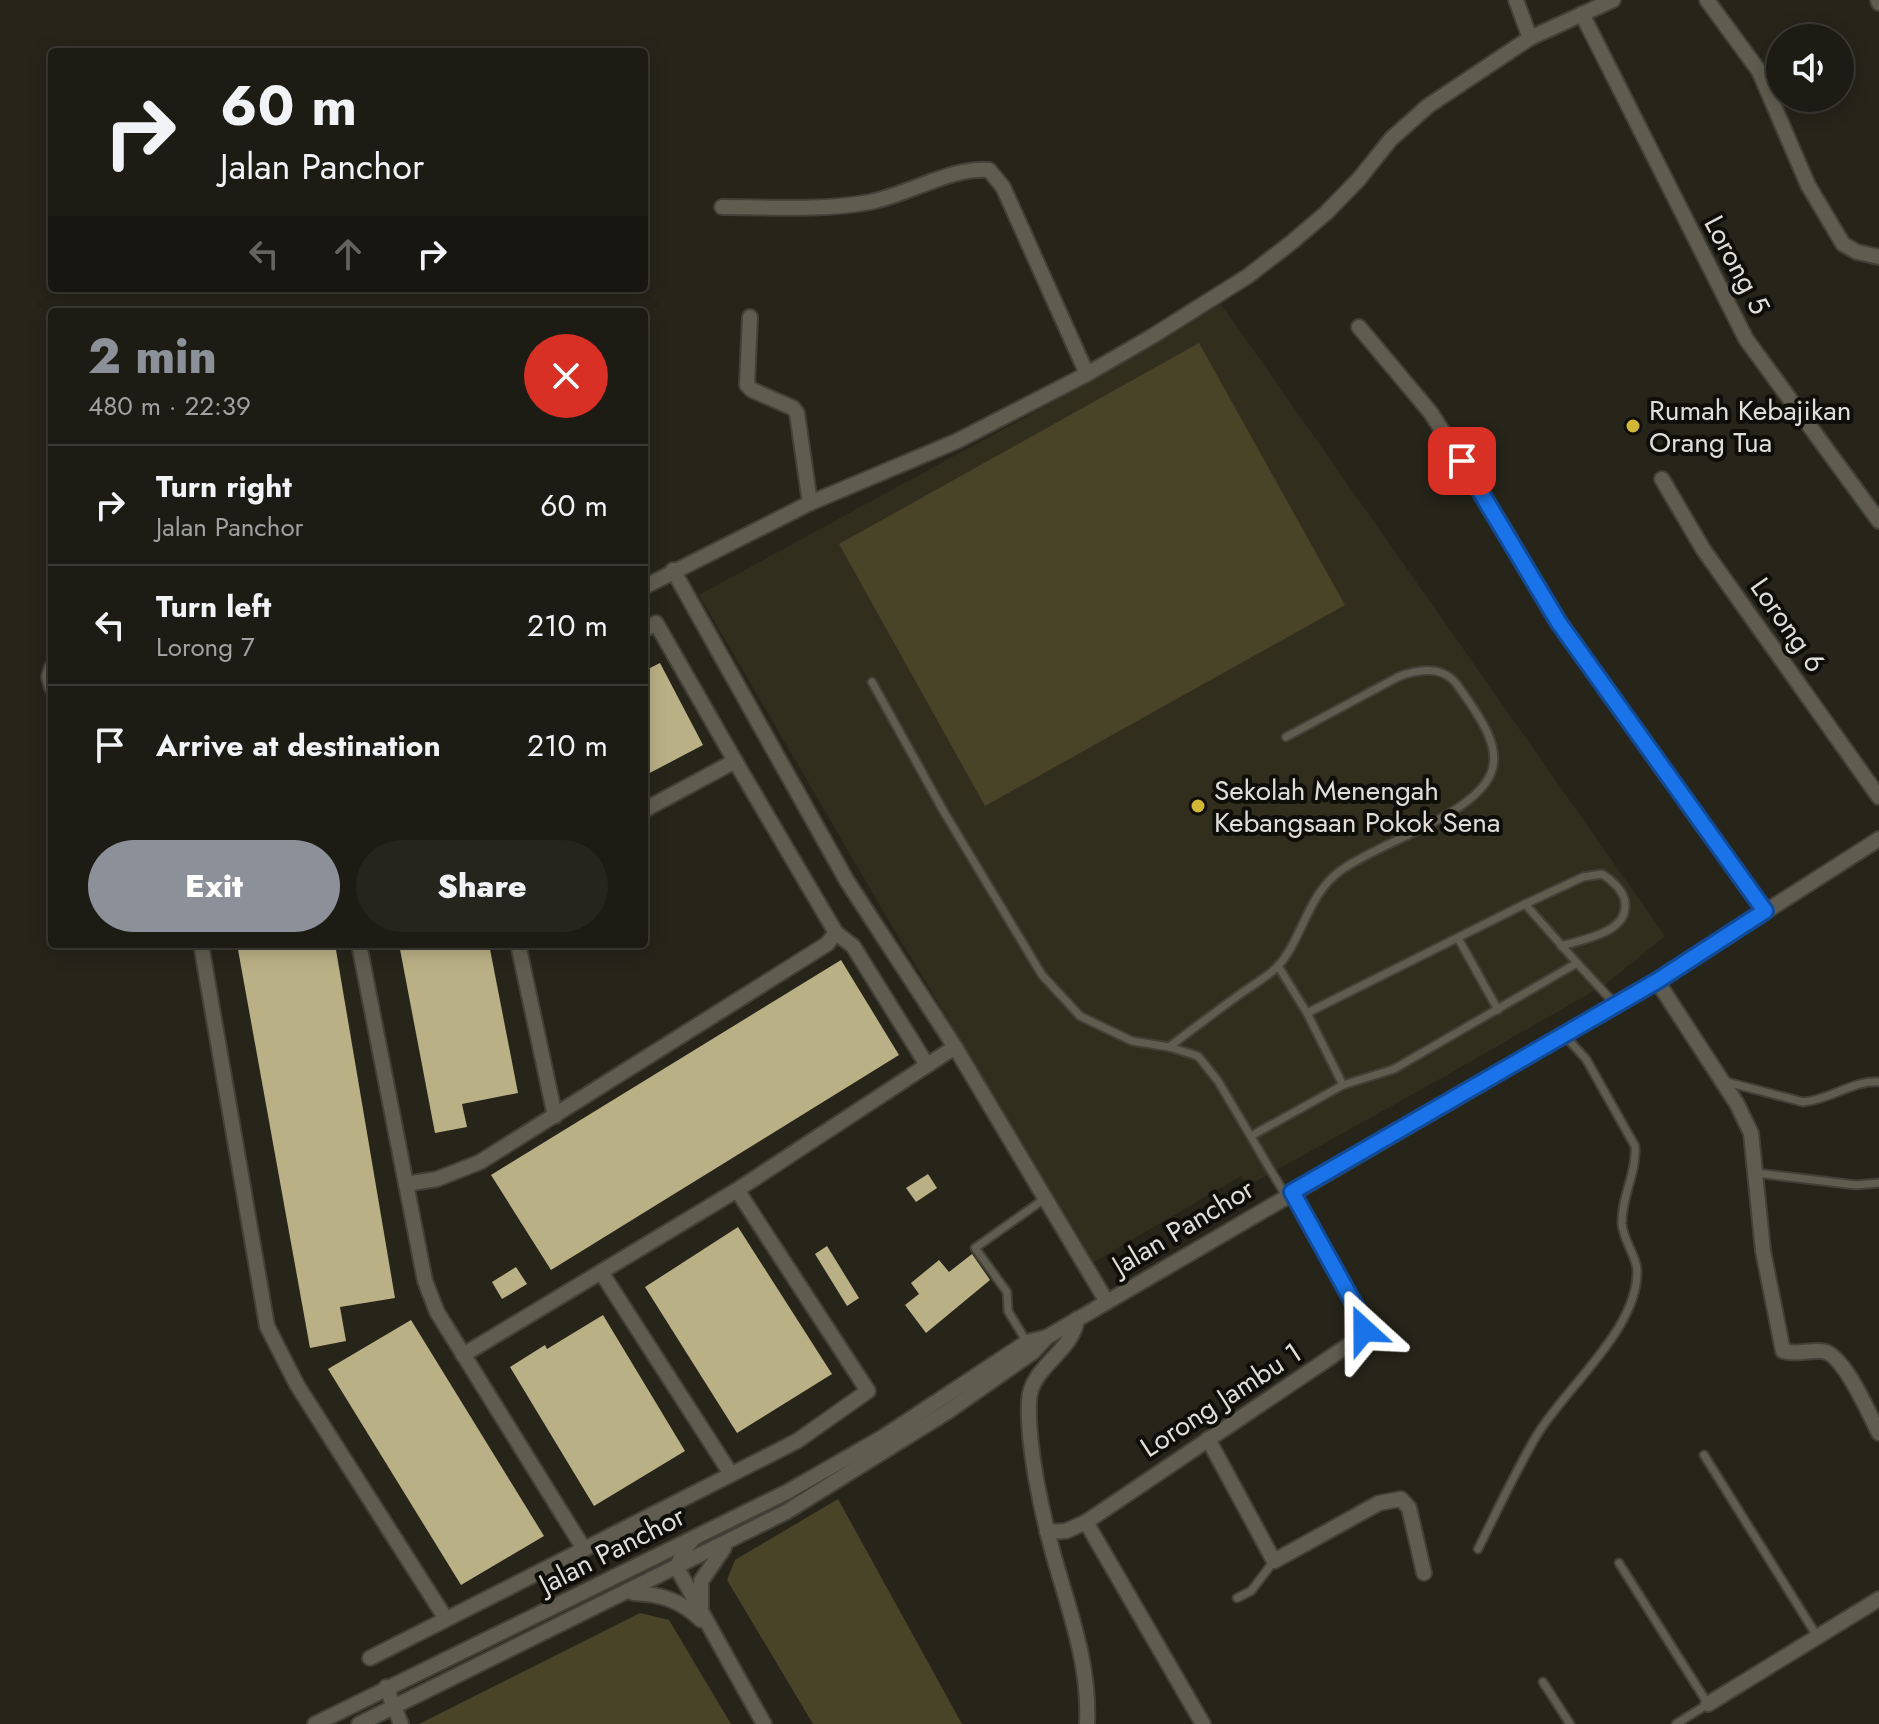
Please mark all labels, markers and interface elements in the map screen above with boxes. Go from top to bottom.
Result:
map controls [1766,24,1854,112]
button: sound [1766,24,1854,112]
text: 60 m [220,65,357,146]
icon: right [88,80,192,184]
text: Jalan Panchor [220,140,424,192]
street label: Lorong 5 [1694,208,1780,322]
icon: left [242,232,286,276]
icon: ahead [326,232,370,276]
icon: right [410,232,454,276]
text: 2 min [88,322,217,391]
button: close [524,334,608,418]
text: 480 m · 22:39 [88,387,251,425]
place label: Rumah Kebajikan Orang Tua [1649,390,1851,463]
marker: Rumah Kebajikan Orang Tua [1624,417,1642,435]
pin [1428,427,1496,495]
icon: arrive [1440,439,1484,483]
text: Turn right [156,465,292,508]
icon: right [88,483,132,527]
text: 60 m [540,484,608,527]
text: Jalan Panchor [156,508,304,546]
street label: Lorong 6 [1740,569,1836,681]
text: Turn left [156,585,271,628]
icon: left [88,603,132,647]
text: 210 m [527,604,608,647]
text: Lorong 7 [156,628,255,666]
icon: arrive [88,723,132,767]
text: Arrive at destination [156,724,441,767]
text: 210 m [527,724,608,767]
place label: Sekolah Menengah Kebangsaan Pokok Sena [1214,770,1500,843]
marker: Sekolah Menengah Kebangsaan Pokok Sena [1189,797,1207,815]
button: Exit [88,840,340,932]
button: Share [356,840,608,932]
street label: Jalan Panchor [1101,1168,1262,1288]
position arrow [1322,1288,1406,1372]
street label: Lorong Jambu 1 [1132,1332,1310,1468]
street label: Jalan Panchor [528,1496,692,1606]

